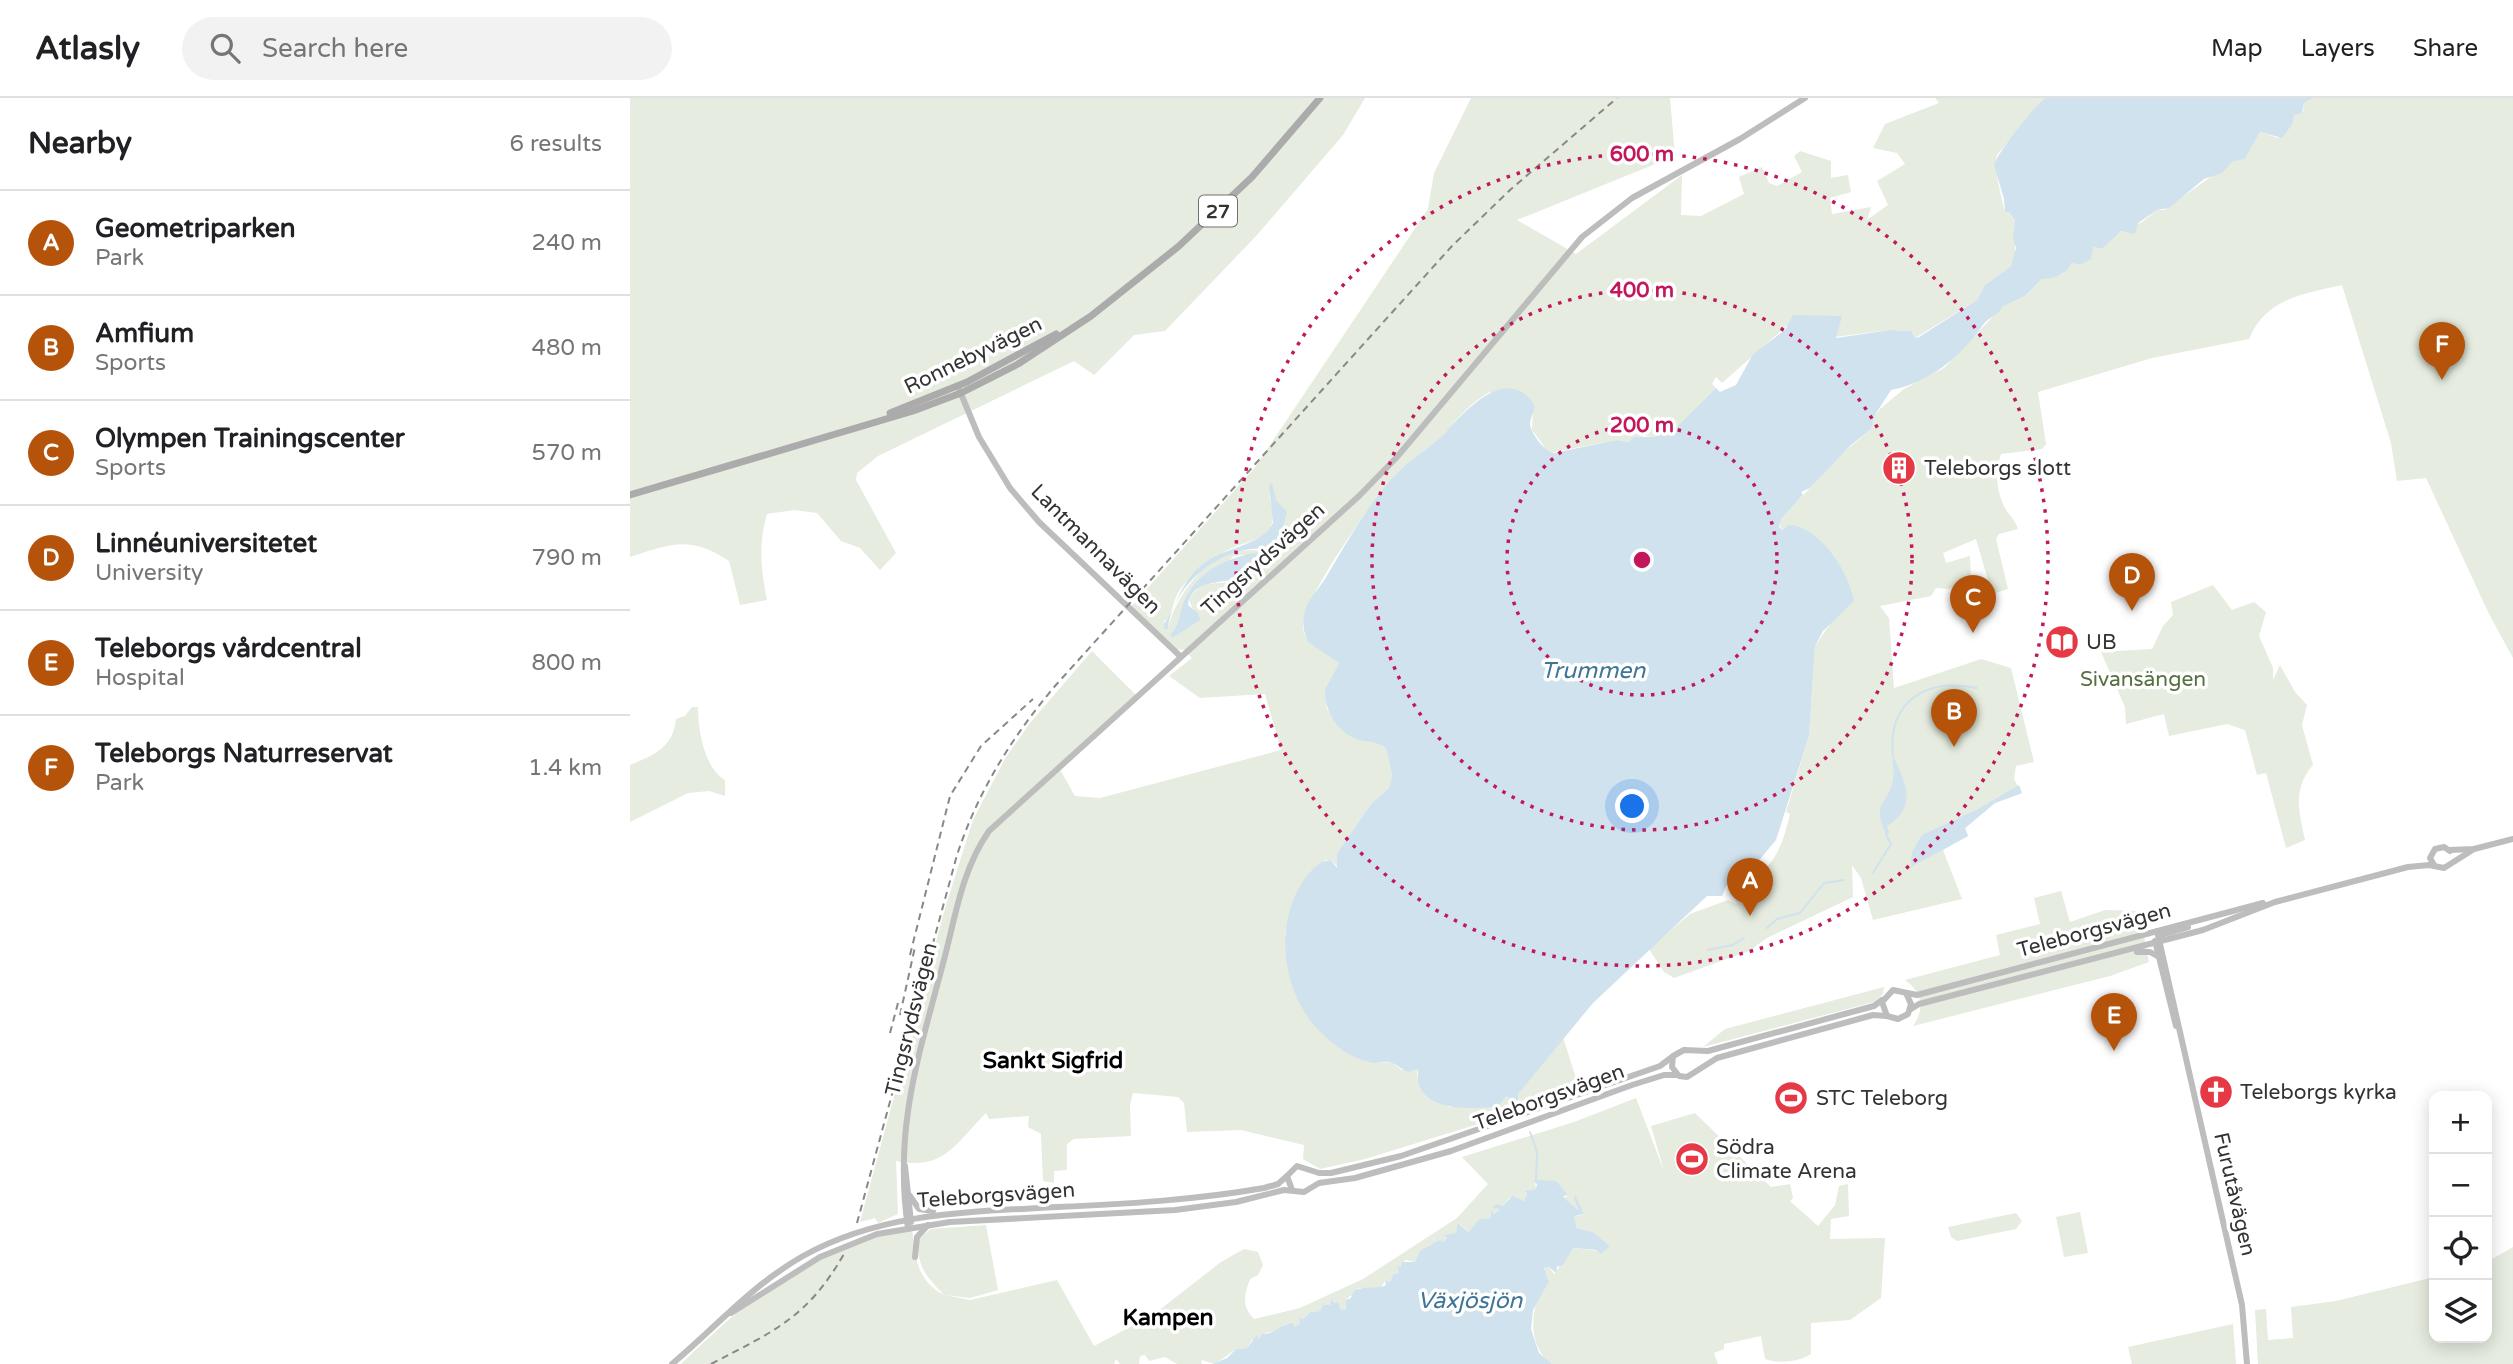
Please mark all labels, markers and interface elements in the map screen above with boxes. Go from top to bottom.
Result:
search box [182,17,672,80]
text: Atlasly [35,29,140,68]
icon: search [206,29,244,67]
text: Search here [262,33,408,64]
text: Map [2211,34,2263,63]
text: Layers [2301,34,2375,63]
text: Share [2413,34,2478,63]
text: Nearby [28,125,132,162]
text: 6 results [509,130,602,158]
text: 600 m [1610,142,1674,167]
road number: 27 [1199,195,1237,226]
text: Geometriparken [95,213,296,244]
text: A [42,229,60,257]
text: 240 m [532,229,602,257]
text: Park [95,244,144,272]
text: 400 m [1610,278,1674,303]
street label: Ronnebyvägen [900,311,1046,400]
text: Amfium [95,318,194,349]
pin: F [2419,322,2465,380]
text: B [43,334,59,362]
text: 480 m [532,334,602,362]
text: Sports [95,349,166,377]
text: 200 m [1610,413,1674,438]
text: Olympen Trainingscenter [95,423,405,454]
text: C [43,439,59,467]
text: 570 m [532,439,602,467]
building icon: Teleborgs slott [1880,449,1918,487]
text: Sports [95,454,166,482]
place label: Teleborgs slott [1924,456,2071,481]
street label: Lantmannavägen [1025,479,1166,620]
street label: Tingsrydsvägen [1197,498,1330,621]
text: Linnéuniversitetet [95,528,317,559]
text: D [42,544,60,572]
text: 790 m [532,544,602,572]
centre of rings [1630,548,1654,572]
pin: D [2109,553,2155,611]
text: University [95,559,203,587]
pin: C [1950,575,1996,633]
library icon: UB [2043,623,2081,661]
place label: UB [2086,630,2116,655]
text: Teleborgs vårdcentral [95,633,362,664]
text: E [44,649,58,677]
text: 800 m [532,649,602,677]
water label: Trummen [1541,657,1646,685]
text: Hospital [95,664,185,692]
park label: Sivansängen [2080,667,2206,692]
pin: B [1931,689,1977,747]
text: Teleborgs Naturreservat [95,738,393,769]
text: F [44,754,58,782]
text: 1.4 km [528,754,602,782]
text: Park [95,769,144,797]
your location [1615,789,1649,823]
pin: A [1727,858,1773,916]
street label: Teleborgsvägen [2015,898,2174,963]
street label: Tingsrydsvägen [880,940,943,1098]
pin: E [2091,993,2137,1051]
district label: Sankt Sigfrid [983,1047,1123,1075]
street label: Teleborgsvägen [1471,1059,1628,1136]
church icon: Teleborgs kyrka [2197,1073,2235,1111]
sports icon: STC Teleborg [1772,1079,1810,1117]
place label: Teleborgs kyrka [2240,1080,2397,1105]
place label: STC Teleborg [1816,1086,1948,1111]
map controls [2429,1091,2492,1343]
button: + [2429,1091,2492,1154]
street label: Furutåvägen [2208,1130,2261,1258]
place label: Södra Climate Arena [1716,1135,1857,1184]
sports icon: Södra Climate Arena [1673,1140,1711,1178]
button: − [2429,1154,2492,1217]
street label: Teleborgsvägen [916,1178,1076,1213]
button: locate [2429,1217,2492,1280]
button: layers [2429,1280,2492,1343]
water label: Växjösjön [1418,1287,1523,1315]
district label: Kampen [1123,1304,1214,1332]

